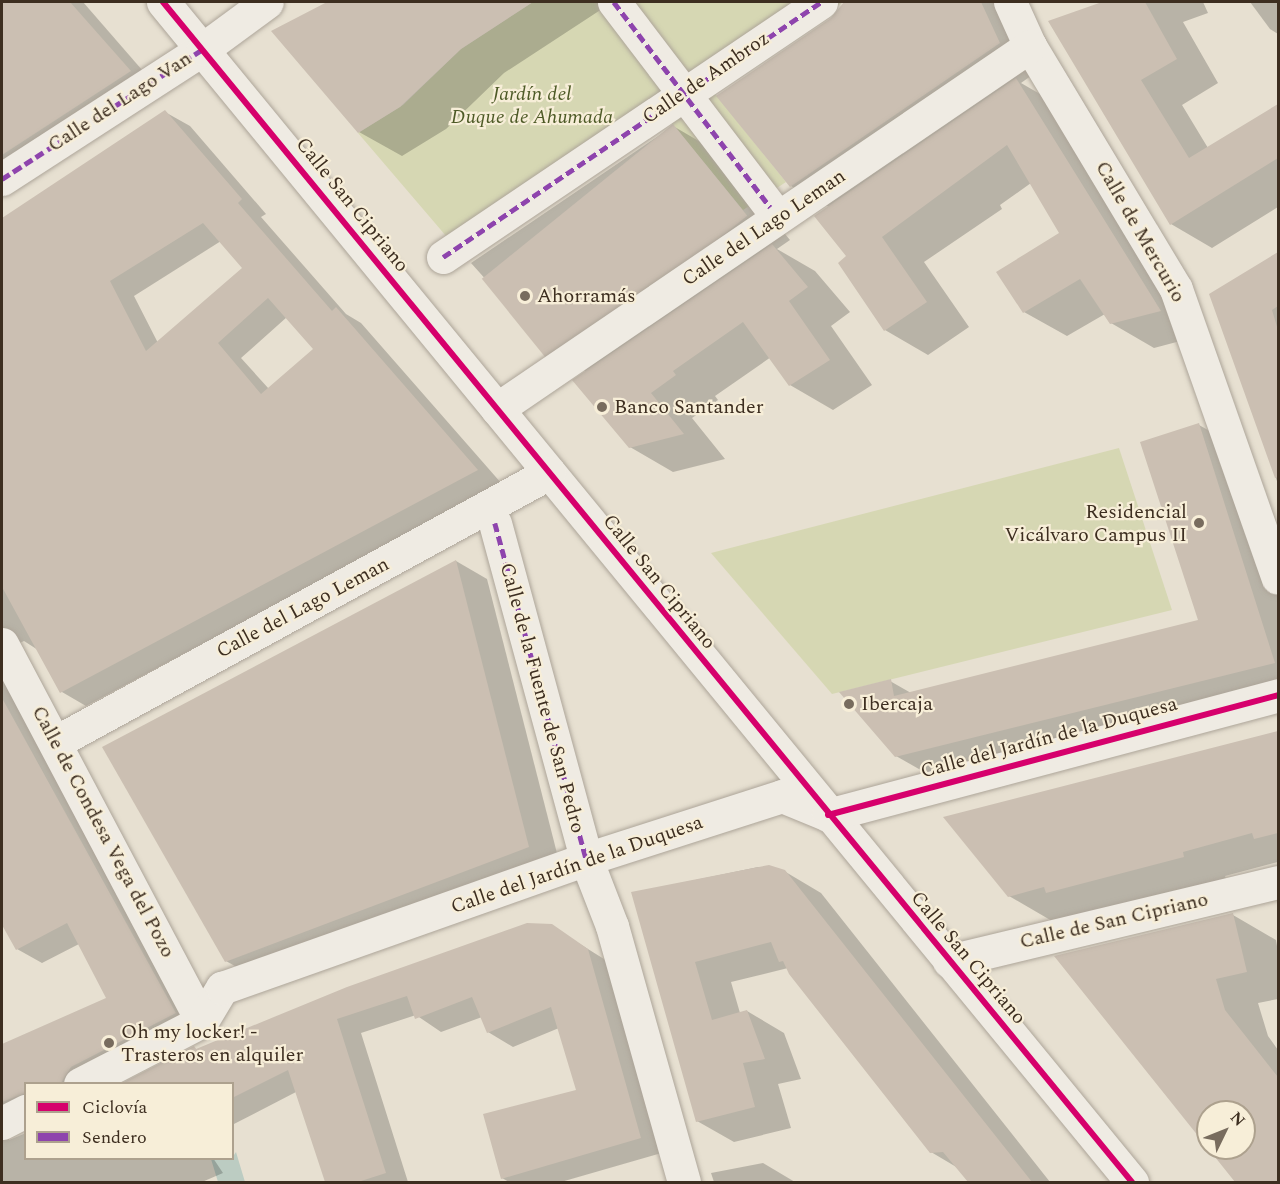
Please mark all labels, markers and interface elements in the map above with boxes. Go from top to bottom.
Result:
street label: Calle de Ambroz [638,27,774,129]
street label: Calle del Lago Van [44,47,196,157]
park label: Jardín del Duque de Ahumada [451,83,613,130]
street label: Calle San Cipriano [290,133,414,277]
street label: Calle de Mercurio [1090,157,1190,307]
street label: Calle del Lago Leman [678,164,850,292]
place label: Ahorramás [537,284,636,308]
marker: Ahorramás [518,289,532,303]
place label: Banco Santander [614,395,764,419]
marker: Banco Santander [595,400,609,414]
place label: Residencial Vicálvaro Campus II [1004,500,1187,547]
street label: Calle San Cipriano [597,510,721,654]
marker: Residencial Vicálvaro Campus II [1192,516,1206,530]
street label: Calle del Lago Leman [213,552,393,664]
street label: Calle de la Fuente de San Pedro [494,560,590,836]
place label: Ibercaja [861,692,933,716]
street label: Calle del Jardín de la Duquesa [918,692,1180,784]
marker: Ibercaja [842,697,856,711]
street label: Calle de Condesa Vega del Pozo [26,702,180,962]
street label: Calle del Jardín de la Duquesa [448,810,706,920]
street label: Calle San Cipriano [905,886,1031,1030]
street label: Calle de San Cipriano [1018,888,1210,954]
place label: Oh my locker! - Trasteros en alquiler [121,1020,303,1067]
marker: Oh my locker! - Trasteros en alquiler [102,1036,116,1050]
legend [24,1082,234,1160]
text: Ciclovía [82,1094,147,1121]
north arrow [1196,1100,1256,1160]
text: N [1224,1106,1251,1132]
text: Sendero [82,1124,147,1151]

